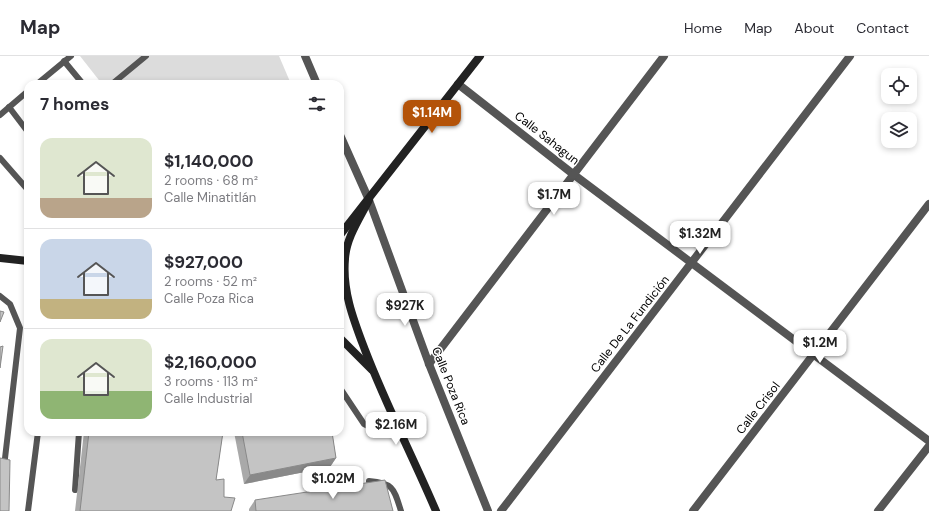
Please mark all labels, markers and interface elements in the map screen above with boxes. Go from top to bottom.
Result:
text: Map [20,15,60,40]
text: Home [684,19,722,37]
text: Map [744,19,772,37]
text: About [794,19,834,37]
text: Contact [856,19,909,37]
map controls [881,68,917,148]
button: locate [881,68,917,104]
text: 7 homes [40,93,109,115]
icon: filters [306,93,328,115]
pin: $1.14M [399,100,465,134]
text: $1.14M [412,104,452,121]
street label: Calle Sahagun [511,108,583,168]
button: layers [881,112,917,148]
text: $1,140,000 [164,150,253,172]
icon: home [72,154,120,202]
text: 2 rooms · 68 m² [164,172,258,189]
pin: $1.7M [526,182,582,216]
text: $1.7M [537,186,571,203]
text: Calle Minatitlán [164,189,256,206]
pin: $1.32M [667,221,733,255]
text: $1.32M [679,225,721,242]
text: $927,000 [164,251,243,273]
icon: home [72,255,120,303]
street label: Calle De La Fundición [587,272,673,376]
text: 2 rooms · 52 m² [164,273,257,290]
text: Calle Poza Rica [164,290,254,307]
pin: $927K [377,293,433,327]
text: $927K [386,297,424,314]
pin: $1.2M [792,330,848,364]
text: $1.2M [803,334,837,351]
street label: Calle Poza Rica [428,345,474,427]
text: $2,160,000 [164,351,257,373]
icon: home [72,355,120,403]
text: 3 rooms · 113 m² [164,373,258,390]
street label: Calle Crisol [733,379,783,437]
text: Calle Industrial [164,390,252,407]
pin: $2.16M [363,412,429,446]
text: $2.16M [375,416,417,433]
pin: $1.02M [300,466,366,500]
text: $1.02M [311,470,355,487]

